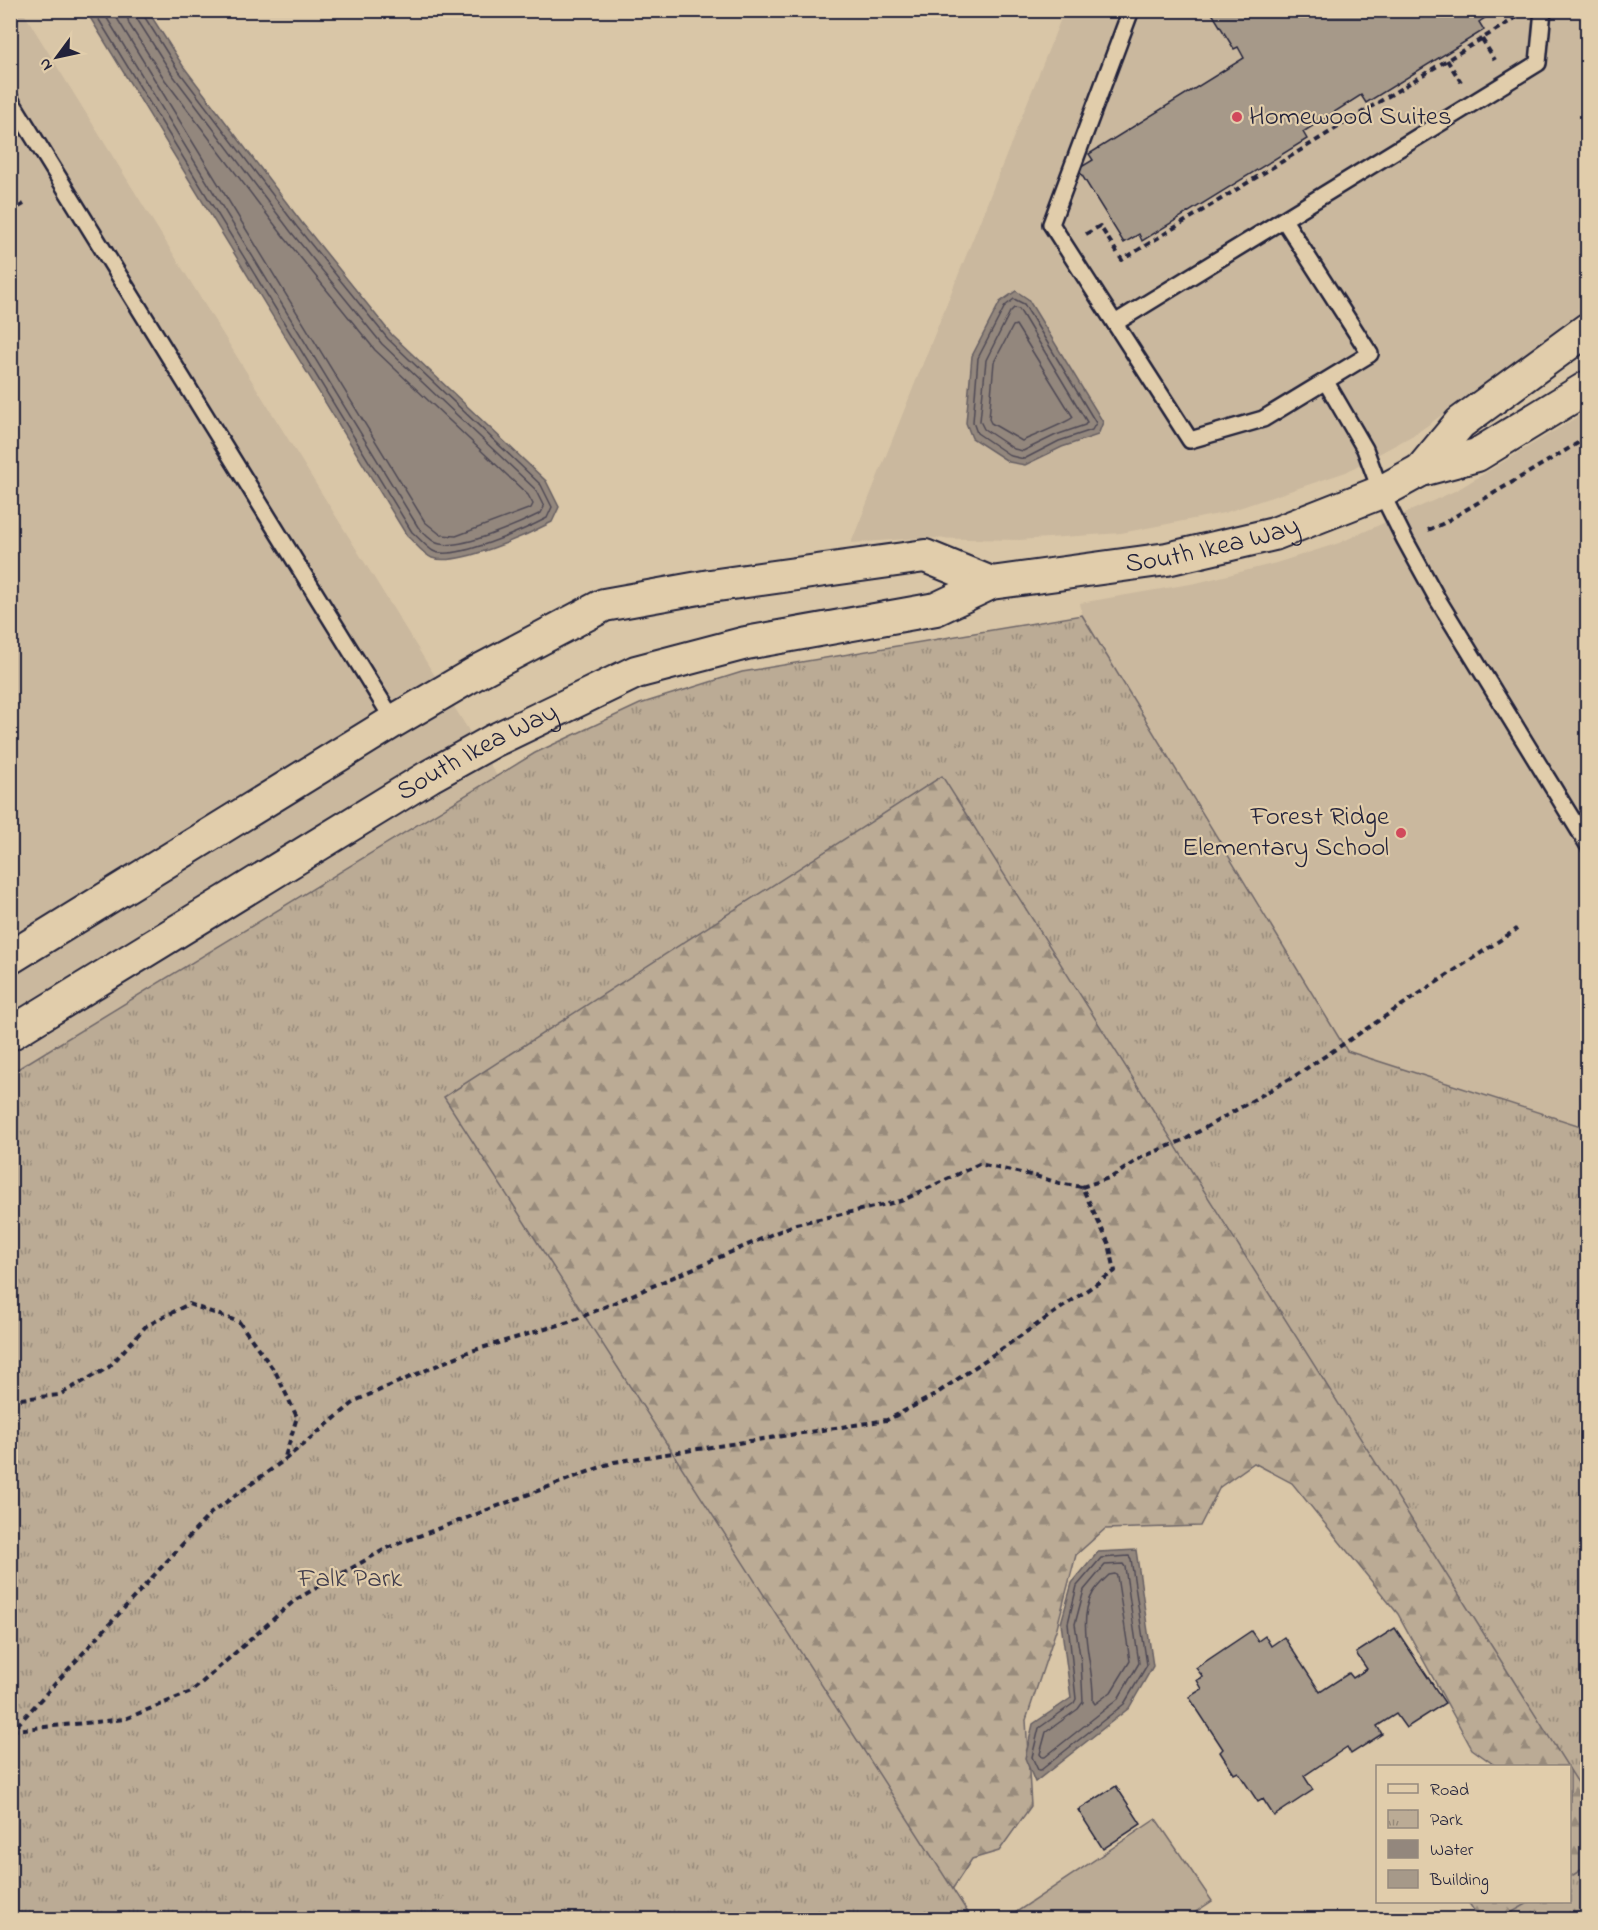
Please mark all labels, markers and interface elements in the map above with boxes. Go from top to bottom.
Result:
north arrow [27,27,87,87]
text: N [33,53,59,75]
place label: Homewood Suites [1249,98,1452,137]
marker: Homewood Suites [1230,110,1244,124]
street label: South Ikea Way [1123,506,1305,584]
street label: South Ikea Way [389,693,564,811]
place label: Forest Ridge Elementary School [1182,798,1390,868]
marker: Forest Ridge Elementary School [1394,826,1408,840]
park label: Falk Park [297,1560,402,1599]
legend [1376,1765,1571,1903]
text: Road [1430,1778,1469,1804]
text: Park [1430,1808,1463,1834]
text: Water [1430,1838,1474,1864]
text: Building [1429,1868,1489,1895]

